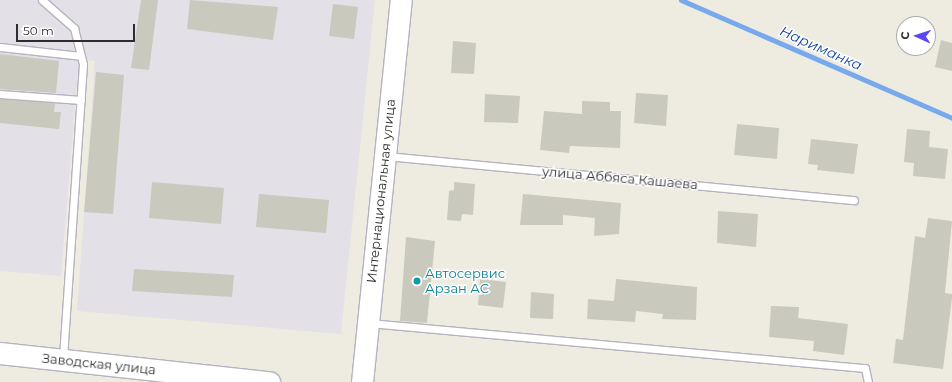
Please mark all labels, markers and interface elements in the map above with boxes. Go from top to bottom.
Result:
scale bar [18,16,137,42]
north arrow [896,16,936,56]
water label: Нариманка [777,22,865,74]
text: 50 m [23,23,54,38]
text: С [898,31,912,40]
street label: Интернациональная улица [364,98,398,284]
street label: улица Аббяса Кашаева [541,163,699,193]
place label: Автосервис Арзан АС [425,266,505,297]
marker: Автосервис Арзан АС [412,276,422,286]
street label: Заводская улица [41,350,157,378]

